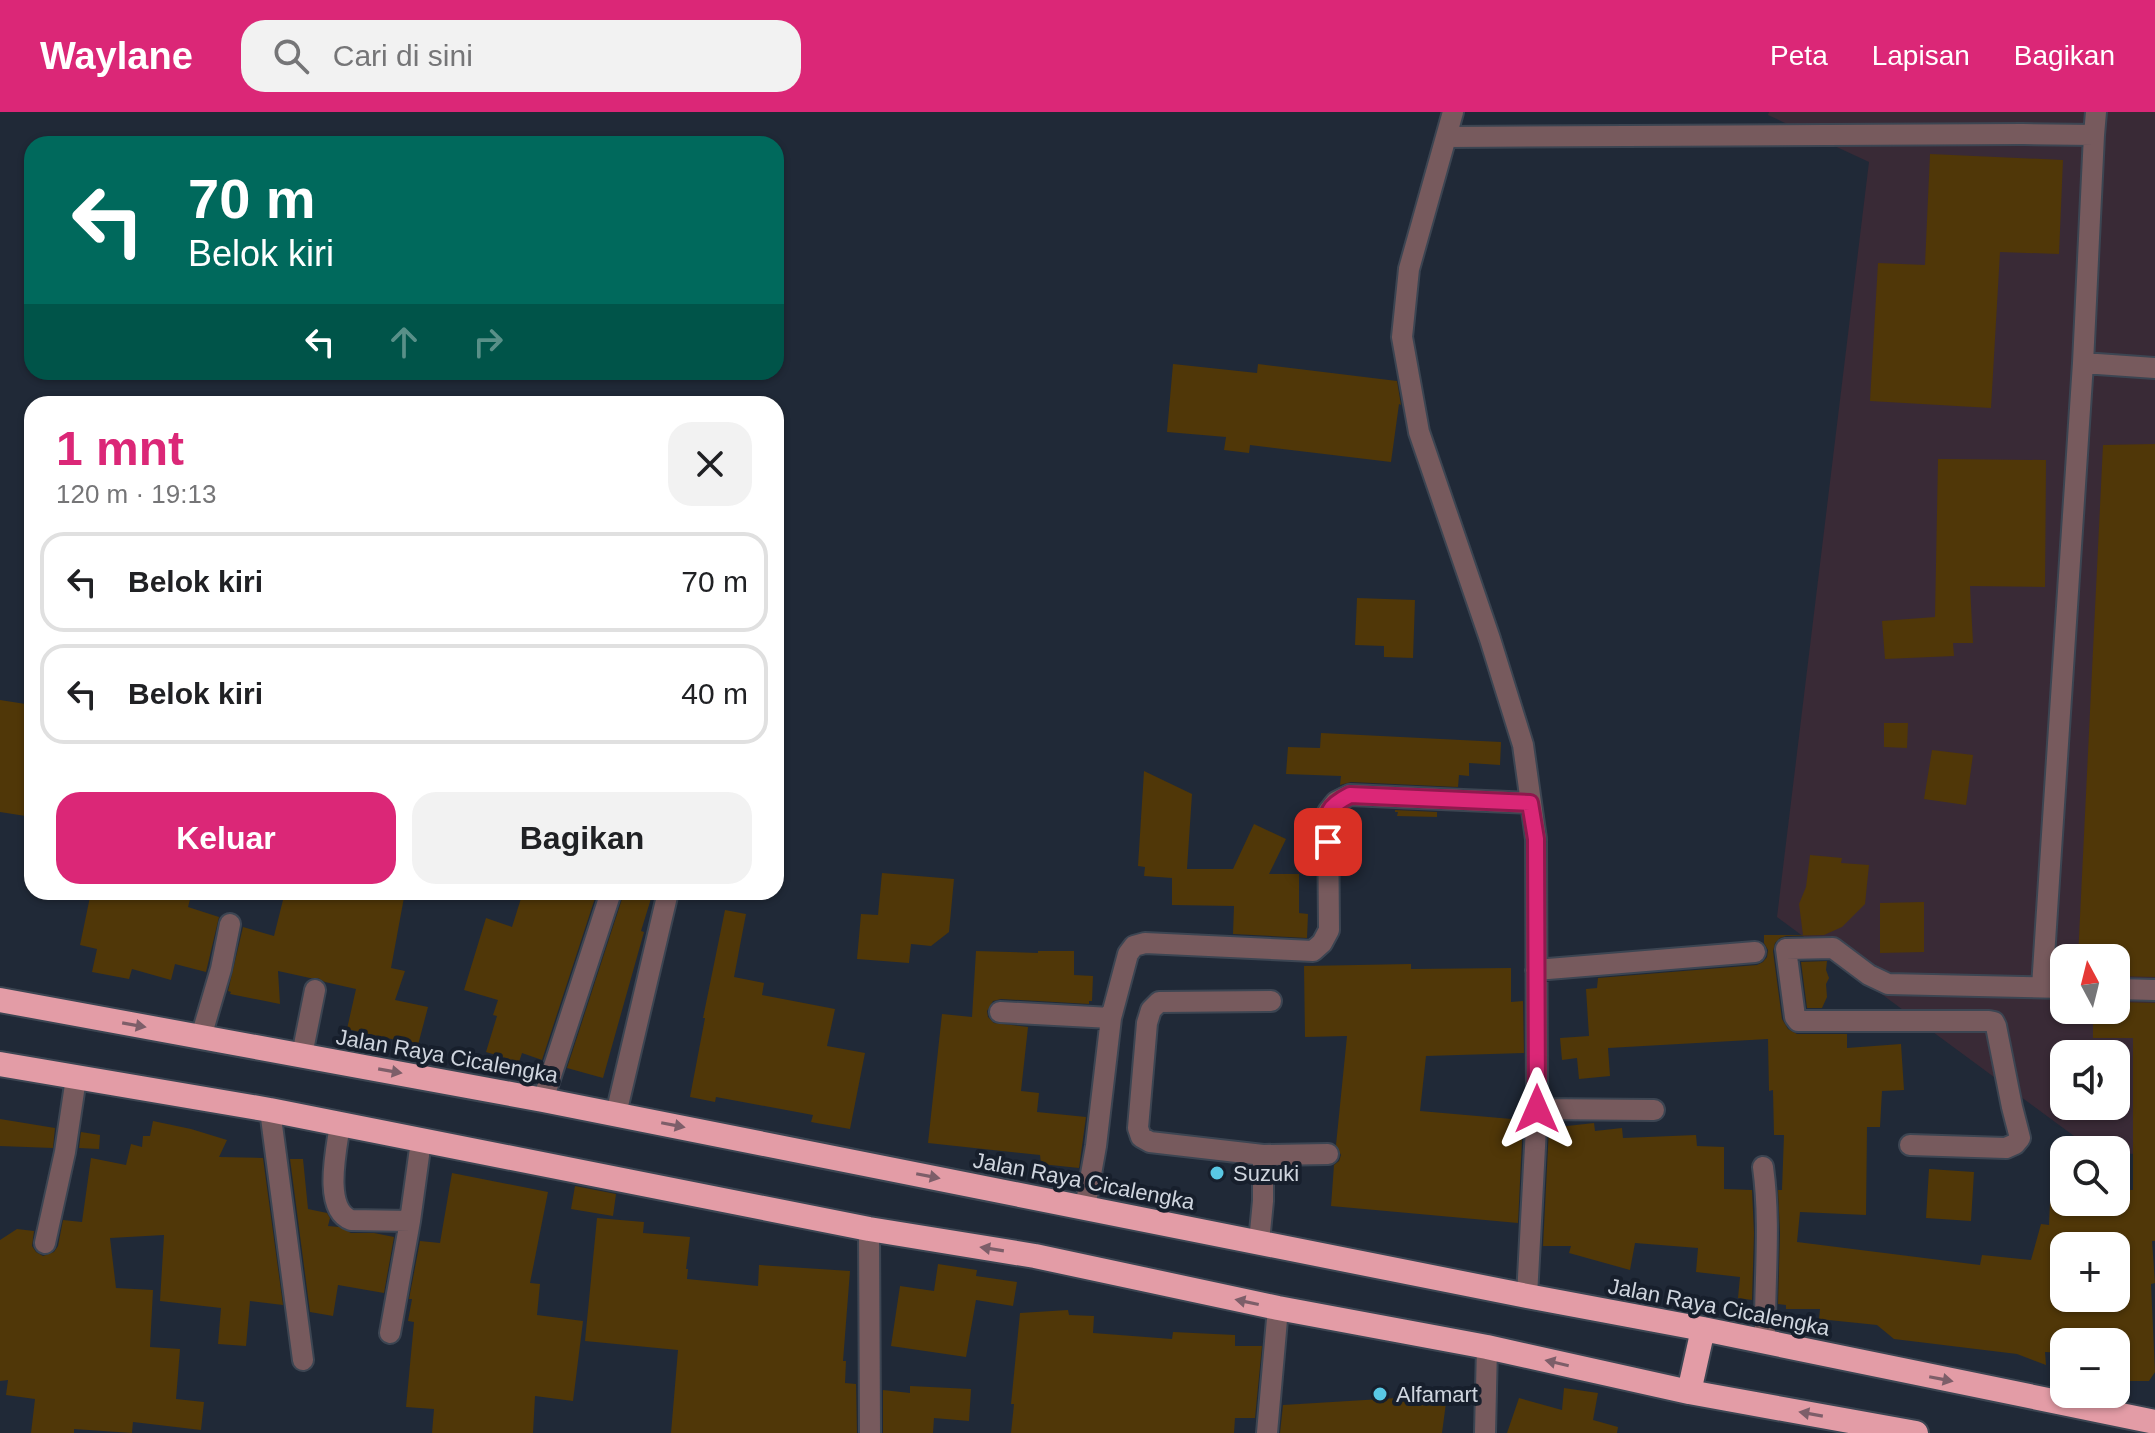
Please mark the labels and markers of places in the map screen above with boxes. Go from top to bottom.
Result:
pin [1294,808,1362,876]
place label: Suzuki [1233,1161,1299,1186]
marker: Suzuki [1208,1164,1226,1182]
place label: Alfamart [1396,1382,1478,1407]
marker: Alfamart [1371,1385,1389,1403]

